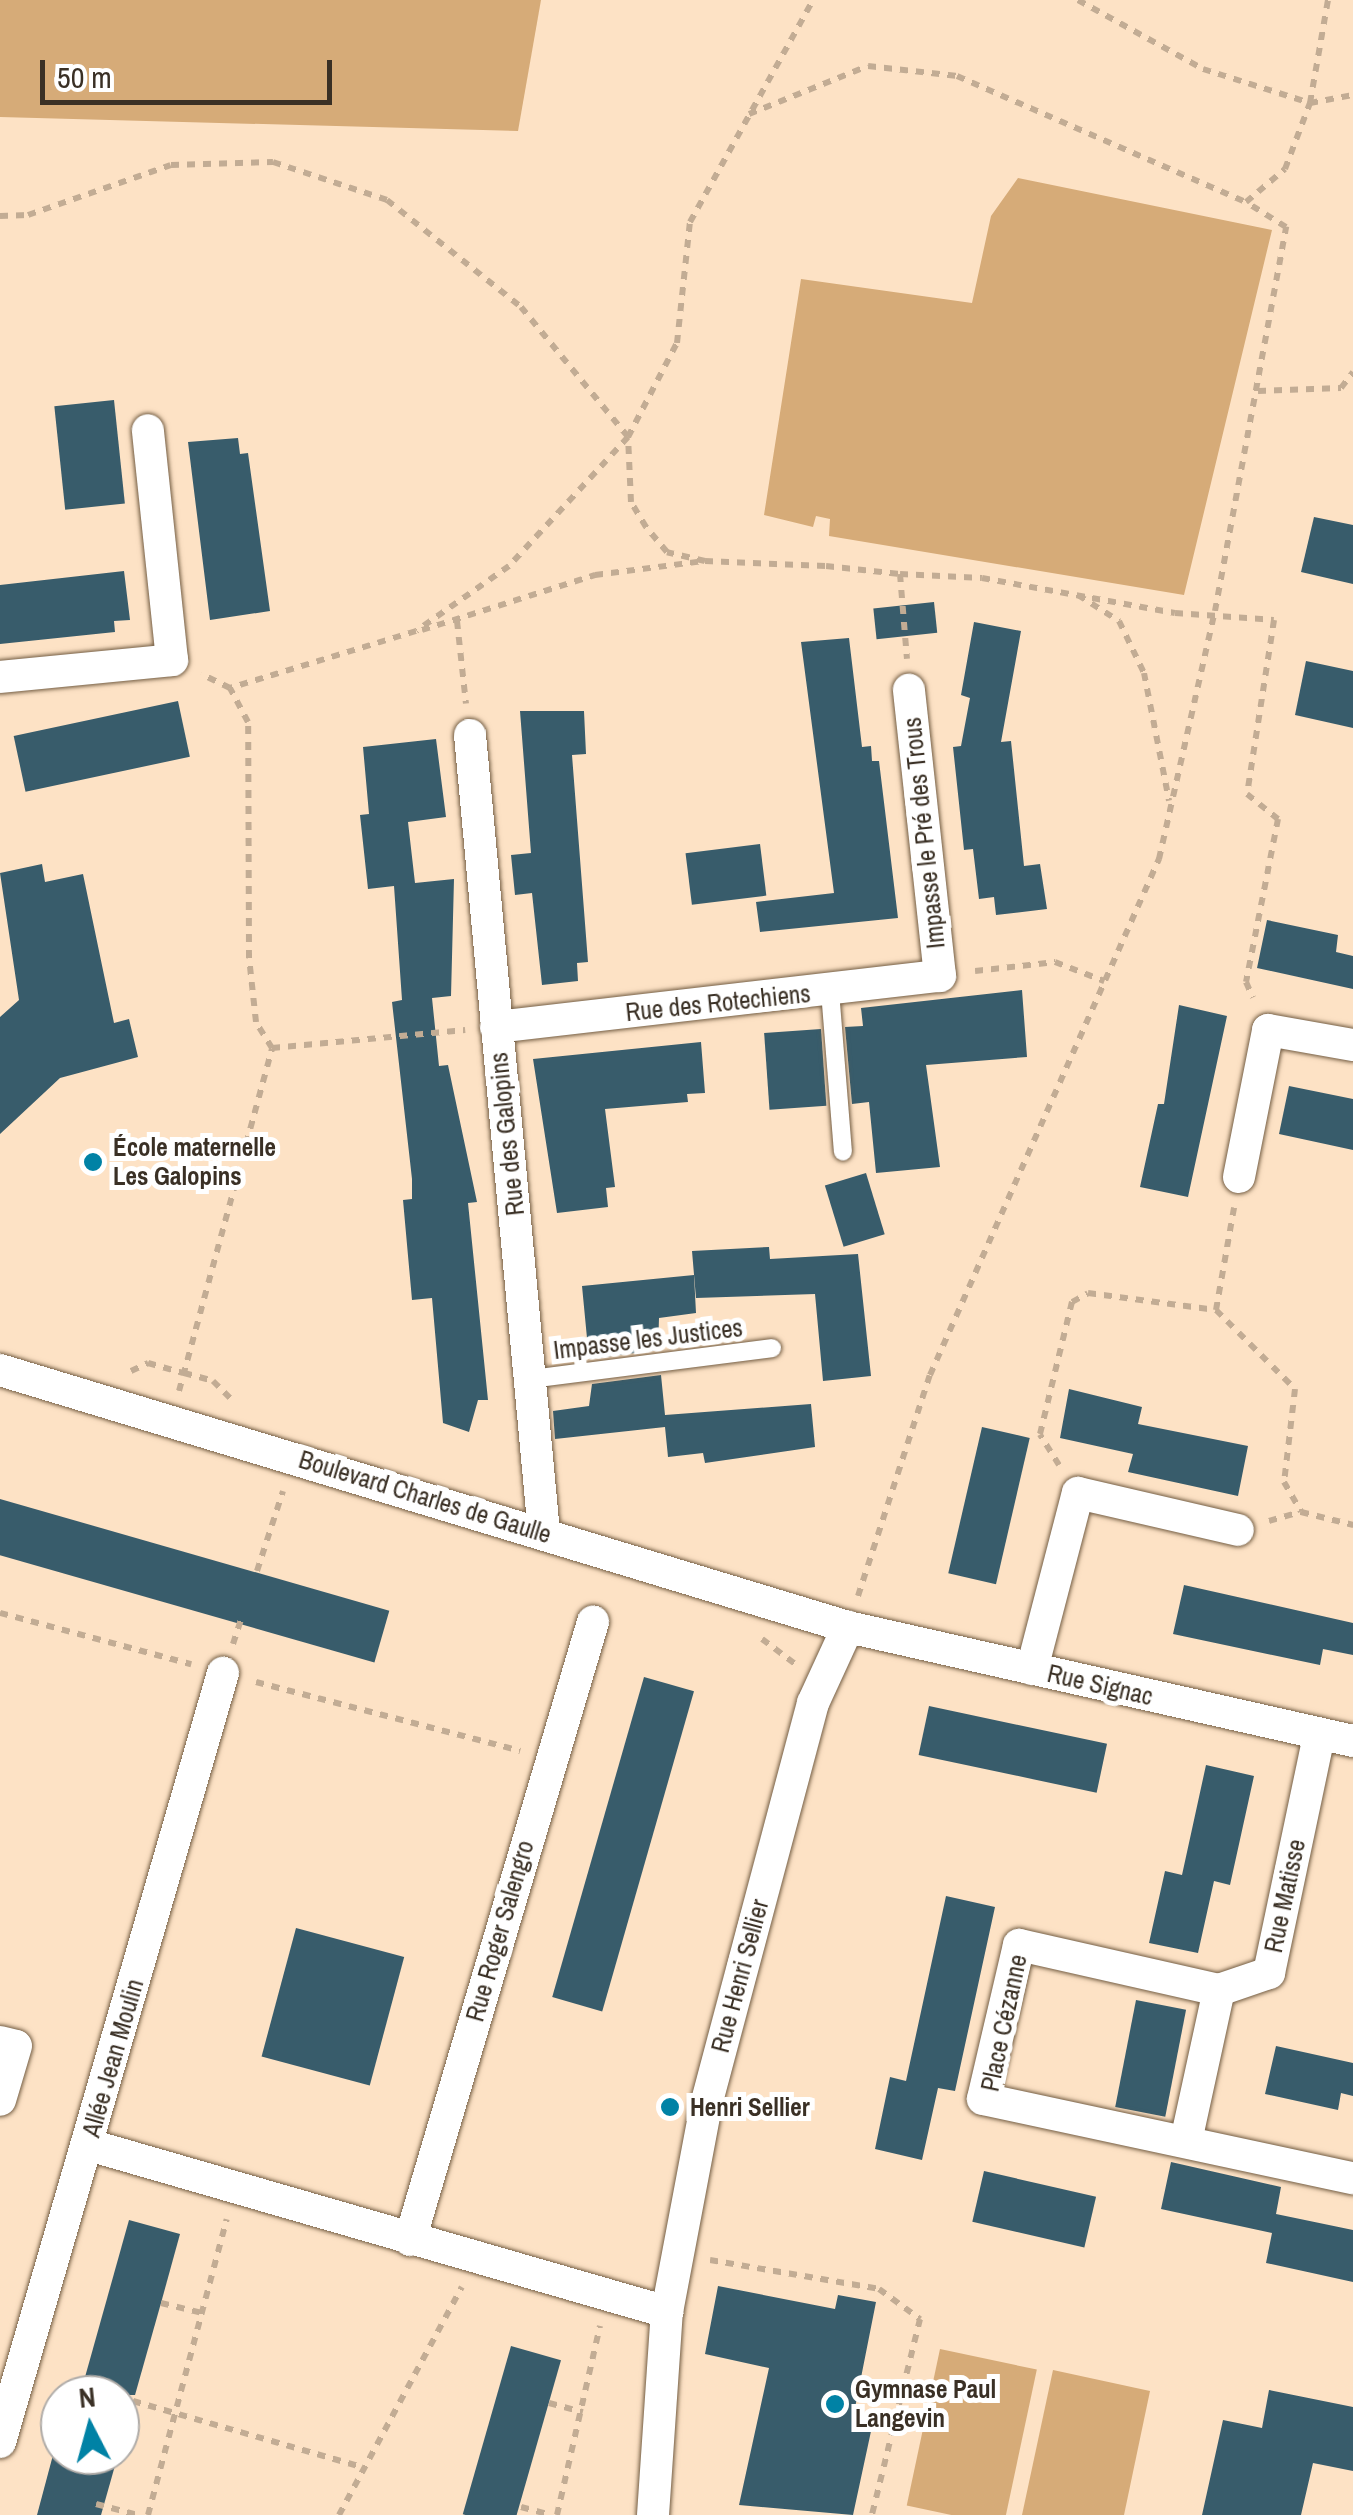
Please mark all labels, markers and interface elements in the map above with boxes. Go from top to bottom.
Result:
scale bar [45,40,338,102]
text: 50 m [57,57,112,97]
street label: Impasse le Pré des Trous [897,716,951,950]
street label: Rue des Rotechiens [624,978,812,1028]
street label: Rue des Galopins [484,1051,530,1217]
place label: École maternelle Les Galopins [113,1133,276,1192]
marker: École maternelle Les Galopins [82,1151,104,1173]
street label: Impasse les Justices [552,1313,744,1365]
street label: Boulevard Charles de Gaulle [295,1444,555,1550]
street label: Rue Signac [1044,1658,1156,1712]
street label: Rue Roger Salengro [460,1837,540,2025]
street label: Rue Matisse [1258,1837,1312,1955]
street label: Rue Henri Sellier [705,1896,775,2056]
street label: Place Cézanne [975,1952,1033,2094]
street label: Allée Jean Moulin [76,1976,150,2140]
place label: Henri Sellier [690,2092,810,2122]
marker: Henri Sellier [659,2096,681,2118]
north arrow [40,2375,140,2475]
place label: Gymnase Paul Langevin [855,2375,996,2434]
text: N [77,2377,97,2417]
marker: Gymnase Paul Langevin [824,2393,846,2415]

